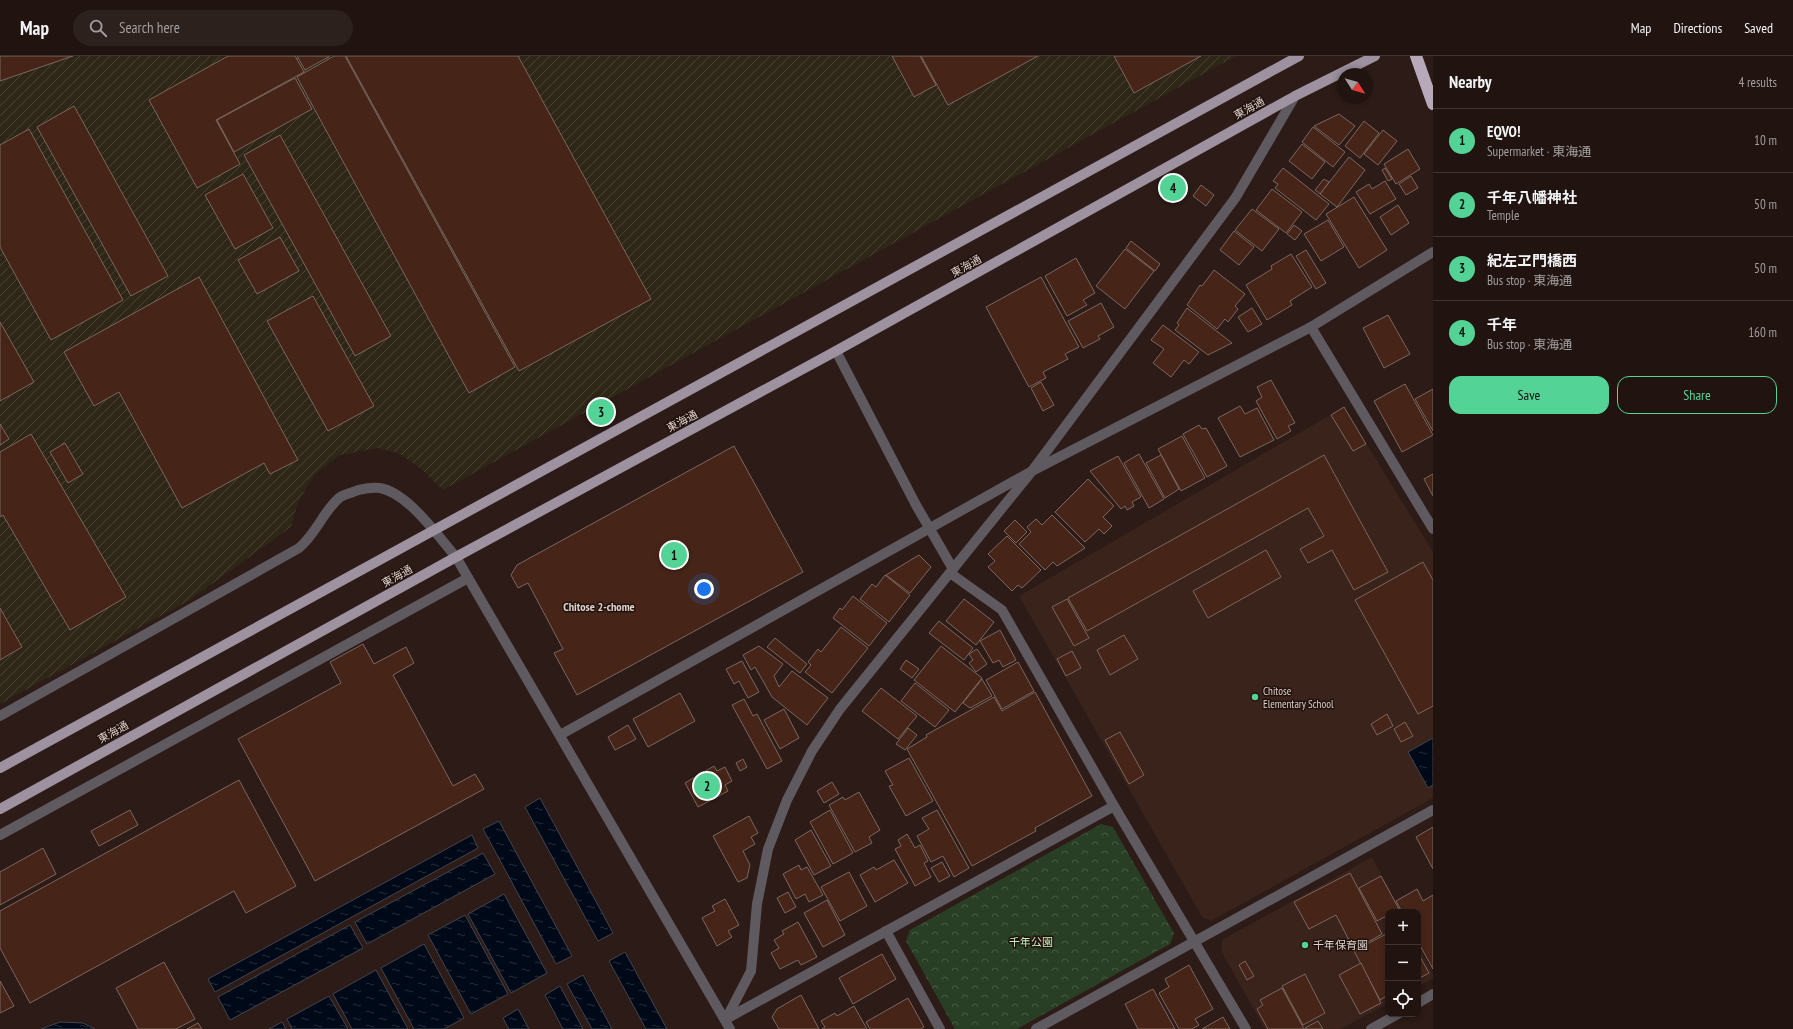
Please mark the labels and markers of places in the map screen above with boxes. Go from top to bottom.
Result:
pin: 4 [1160,173,1186,203]
pin: 3 [588,397,614,427]
pin: 1 [661,540,687,570]
place label: Chitose Elementary School [1263,684,1334,711]
marker: Chitose Elementary School [1250,692,1260,702]
pin: 2 [694,771,720,801]
place label: 千年保育園 [1313,938,1368,952]
marker: 千年保育園 [1300,940,1310,950]

